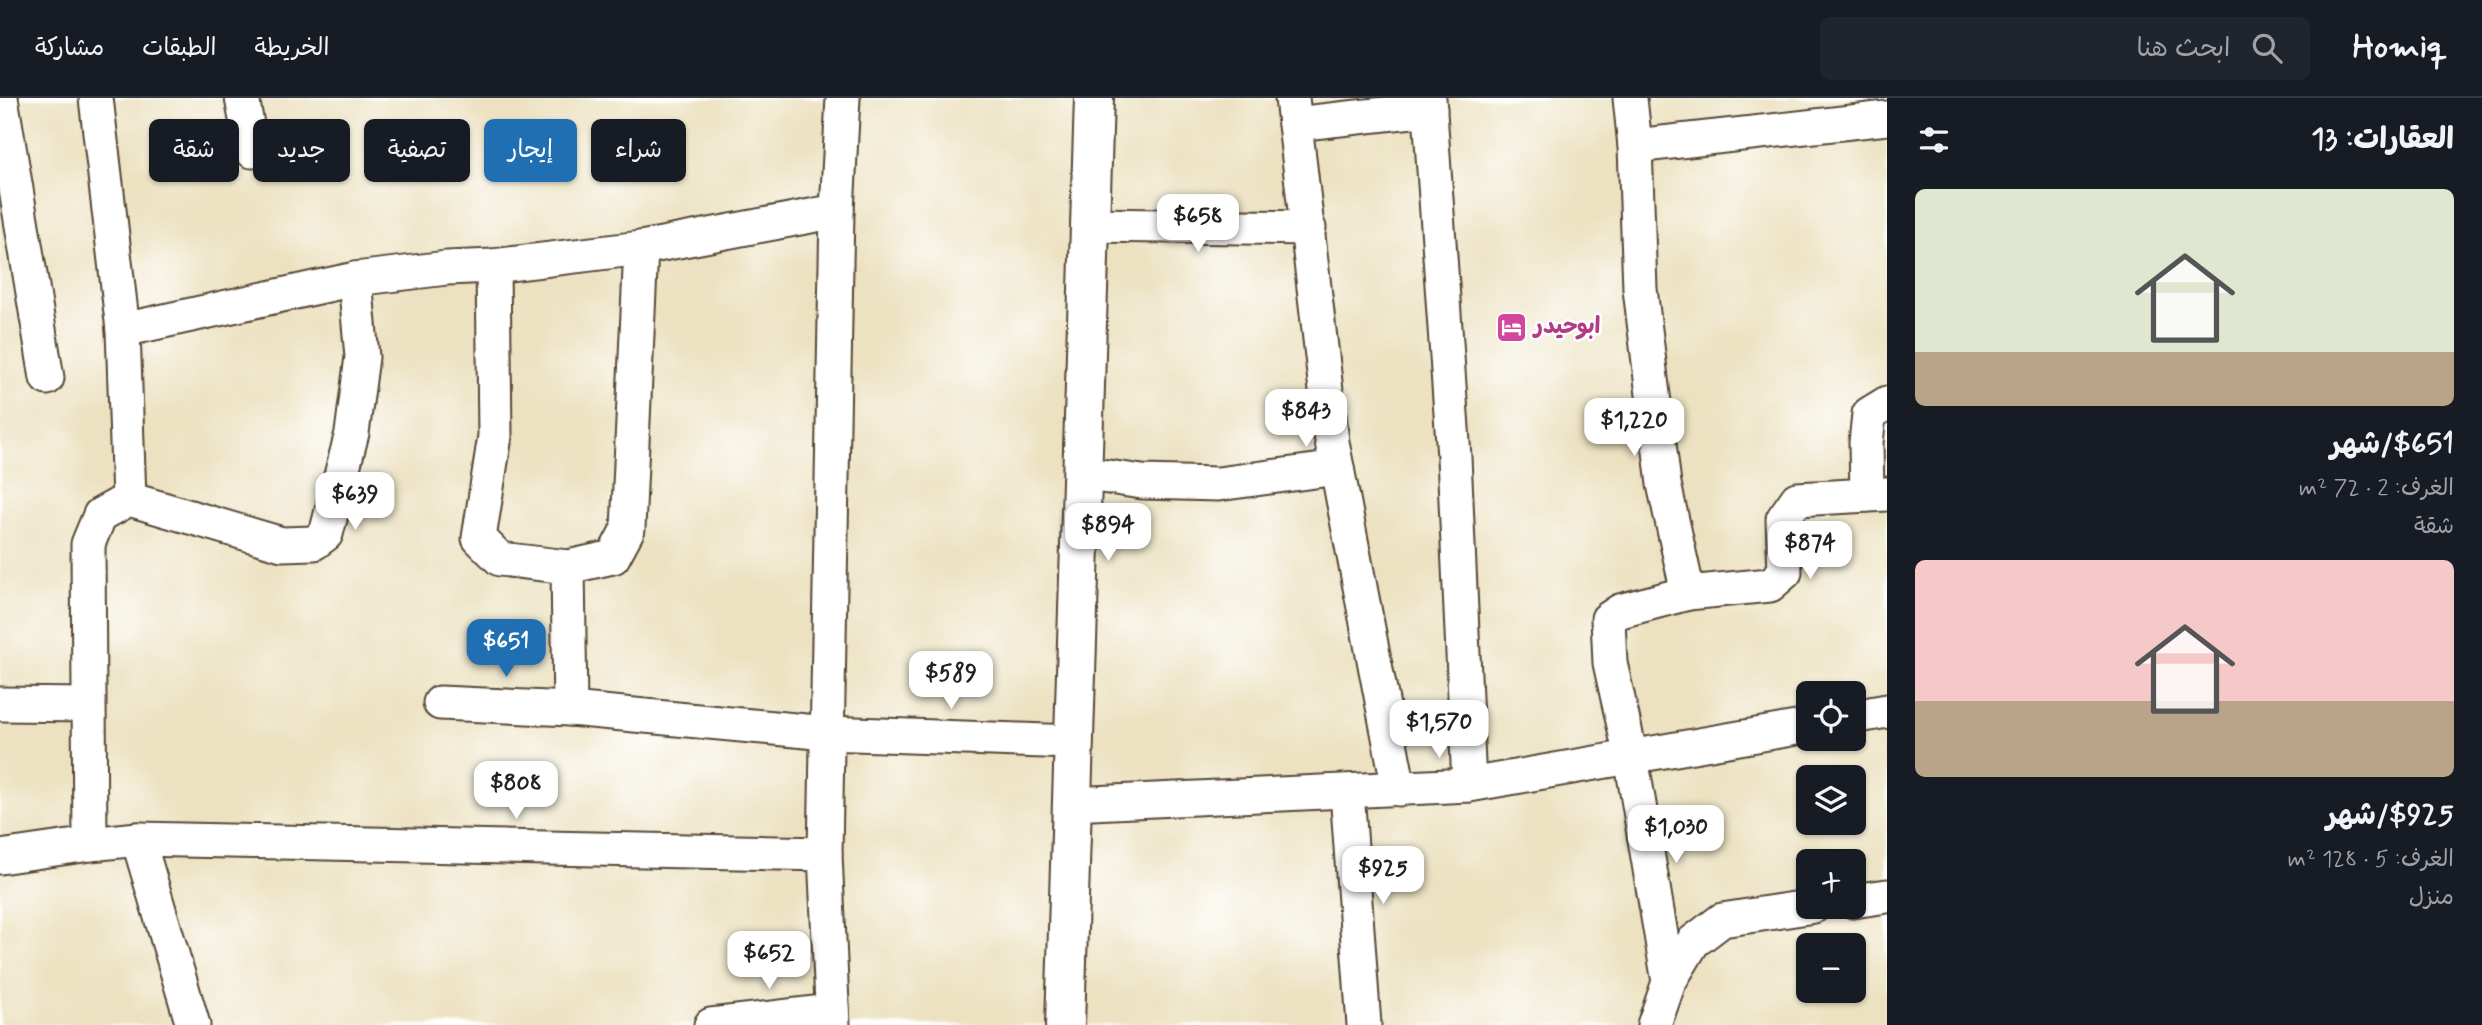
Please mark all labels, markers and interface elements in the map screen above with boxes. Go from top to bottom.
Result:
search box [1820,17,2310,80]
text: Homiq [2352,26,2447,70]
icon: search [2248,29,2286,67]
text: ابحث هنا [2137,32,2230,66]
text: مشاركة [35,33,104,64]
text: الطبقات [142,33,217,64]
text: الخريطة [255,33,329,64]
chip: شقة [149,119,239,182]
chip: جديد [253,119,350,182]
chip: تصفية [364,119,470,182]
chip: إيجار [484,119,577,182]
chip: شراء [591,119,686,182]
text: العقارات: 13 [2311,120,2454,159]
icon: filters [1915,121,1953,159]
pin: $658 [1157,194,1239,254]
text: $658 [1173,202,1223,232]
icon: home [2122,235,2248,361]
hotel icon: ابوحيدر [1494,310,1528,344]
place label: ابوحيدر [1532,312,1601,342]
pin: $843 [1265,390,1347,449]
text: $843 [1281,397,1331,427]
pin: $1,220 [1577,398,1691,458]
text: $1,220 [1600,406,1668,436]
text: $651/شهر [2330,425,2454,464]
pin: $639 [314,472,396,532]
text: الغرف: 2 · 72 m² [2299,474,2454,504]
text: $639 [331,480,379,510]
pin: $894 [1067,504,1149,563]
text: $894 [1081,511,1135,541]
text: شقة [2414,512,2454,542]
pin: $874 [1769,522,1851,581]
text: $874 [1784,529,1836,559]
icon: home [2122,606,2248,732]
pin: $651 [465,620,547,679]
text: $651 [483,627,529,657]
pin: $589 [910,652,992,711]
text: $589 [925,659,977,689]
map controls [1796,681,1866,1003]
button: locate [1796,681,1866,751]
pin: $1,570 [1382,700,1496,760]
text: $1,570 [1406,708,1472,738]
pin: $808 [475,762,557,821]
button: layers [1796,765,1866,835]
text: $808 [490,769,542,799]
text: $925/شهر [2326,796,2454,835]
pin: $1,030 [1619,806,1733,865]
text: $1,030 [1644,813,1708,843]
text: الغرف: 5 · 128 m² [2288,845,2454,875]
pin: $925 [1342,846,1424,906]
button: + [1796,849,1866,919]
text: $925 [1358,854,1408,884]
text: منزل [2409,883,2454,913]
pin: $652 [728,932,810,991]
button: − [1796,933,1866,1003]
text: $652 [743,939,795,969]

